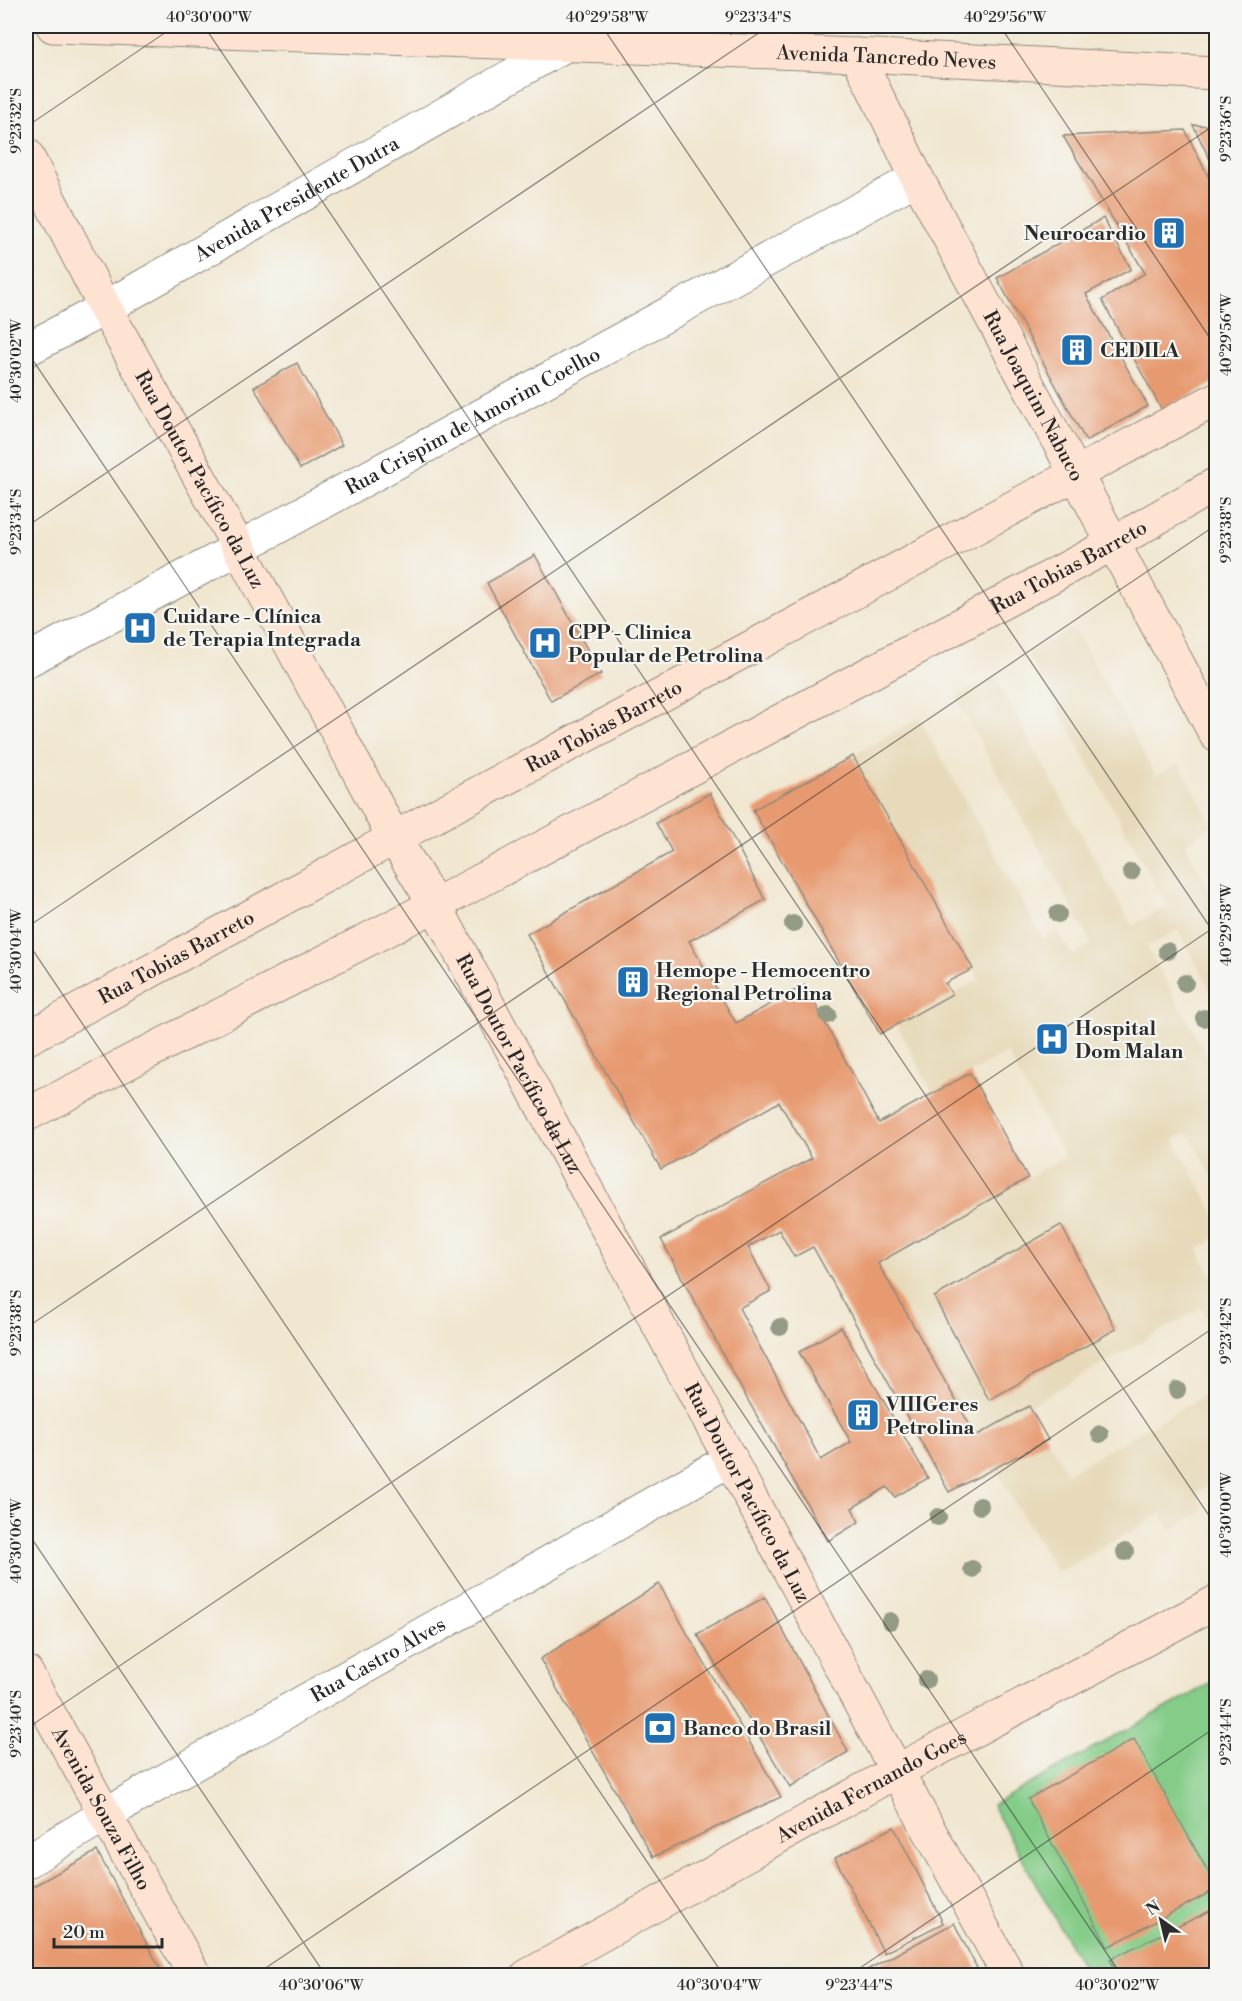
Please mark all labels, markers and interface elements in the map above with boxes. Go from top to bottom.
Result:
text: 40°30'00"W [166,8,252,27]
text: 40°29'58"W [566,8,649,27]
text: 9°23'34"S [725,8,791,27]
text: 40°29'56"W [964,8,1046,27]
street label: Avenida Tancredo Neves [775,41,997,76]
text: 9°23'32"S [7,88,26,154]
text: 9°23'36"S [1217,96,1236,162]
street label: Avenida Presidente Dutra [190,131,405,269]
building icon: Neurocardio [1151,215,1187,251]
place label: Neurocardio [1024,222,1146,247]
text: 40°29'56"W [1217,294,1236,376]
street label: Rua Joaquim Nabuco [977,307,1089,486]
text: 40°30'02"W [7,319,26,403]
building icon: CEDILA [1059,332,1095,368]
place label: CEDILA [1100,339,1180,364]
street label: Rua Crispim de Amorim Coelho [341,342,605,502]
street label: Rua Doutor Pacífico da Luz [128,366,269,593]
text: 9°23'34"S [7,489,26,555]
text: 9°23'38"S [1217,497,1236,563]
street label: Rua Tobias Barreto [987,515,1152,620]
place label: Cuidare - Clínica de Terapia Integrada [163,605,361,653]
hospital icon: Cuidare - Clínica de Terapia Integrada [122,610,158,646]
place label: CPP - Clinica Popular de Petrolina [568,621,763,669]
hospital icon: CPP - Clinica Popular de Petrolina [527,625,563,661]
street label: Rua Tobias Barreto [522,675,687,779]
text: 40°29'58"W [1217,883,1236,966]
street label: Rua Tobias Barreto [94,906,259,1011]
text: 40°30'04"W [7,908,26,993]
street label: Rua Doutor Pacífico da Luz [449,950,587,1179]
place label: Hemope - Hemocentro Regional Petrolina [656,959,870,1007]
building icon: Hemope - Hemocentro Regional Petrolina [615,964,651,1000]
place label: Hospital Dom Malan [1075,1017,1184,1065]
hospital icon: Hospital Dom Malan [1034,1021,1070,1057]
text: 9°23'38"S [7,1290,26,1356]
text: 9°23'42"S [1217,1298,1236,1364]
street label: Rua Doutor Pacífico da Luz [678,1379,815,1608]
place label: VIIIGeres Petrolina [885,1393,978,1441]
building icon: VIIIGeres Petrolina [845,1397,881,1433]
text: 40°30'00"W [1217,1472,1236,1558]
text: 40°30'06"W [7,1498,26,1583]
street label: Rua Castro Alves [307,1613,451,1709]
text: 9°23'40"S [7,1690,26,1758]
text: 9°23'44"S [1217,1698,1236,1766]
bank icon: Banco do Brasil [642,1710,678,1746]
place label: Banco do Brasil [683,1717,832,1742]
street label: Avenida Souza Filho [45,1722,156,1895]
street label: Avenida Fernando Goes [771,1725,971,1850]
north arrow [1131,1890,1191,1950]
text: N [1142,1896,1164,1920]
scale bar [54,1911,162,1949]
text: 20 m [63,1921,105,1944]
text: 40°30'06"W [279,1976,364,1995]
text: 40°30'04"W [677,1976,762,1995]
text: 9°23'44"S [825,1976,893,1995]
text: 40°30'02"W [1075,1976,1159,1995]

